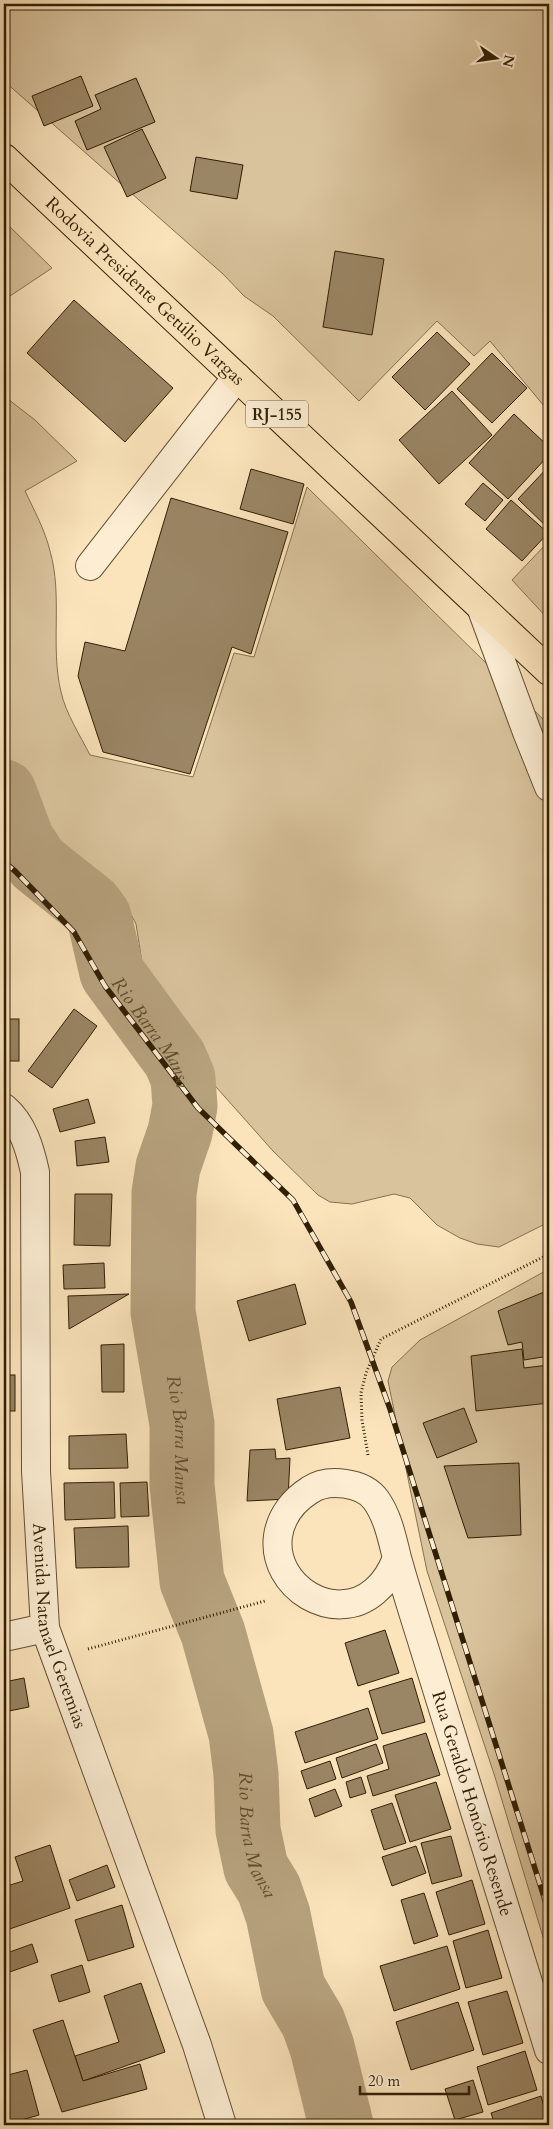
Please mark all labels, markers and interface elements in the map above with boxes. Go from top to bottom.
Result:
north arrow [470,32,520,82]
text: N [498,53,519,69]
street label: Rodovia Presidente Getúlio Vargas [40,191,250,391]
road number: RJ-155 [246,400,308,428]
water label: Rio Barra Mansa [105,972,196,1089]
water label: Rio Barra Mansa [160,1373,196,1506]
street label: Avenida Natanael Geremias [26,1522,93,1732]
street label: Rua Geraldo Honório Resende [425,1688,519,1919]
water label: Rio Barra Mansa [232,1771,283,1902]
scale bar [360,2064,469,2096]
text: 20 m [368,2071,400,2091]

